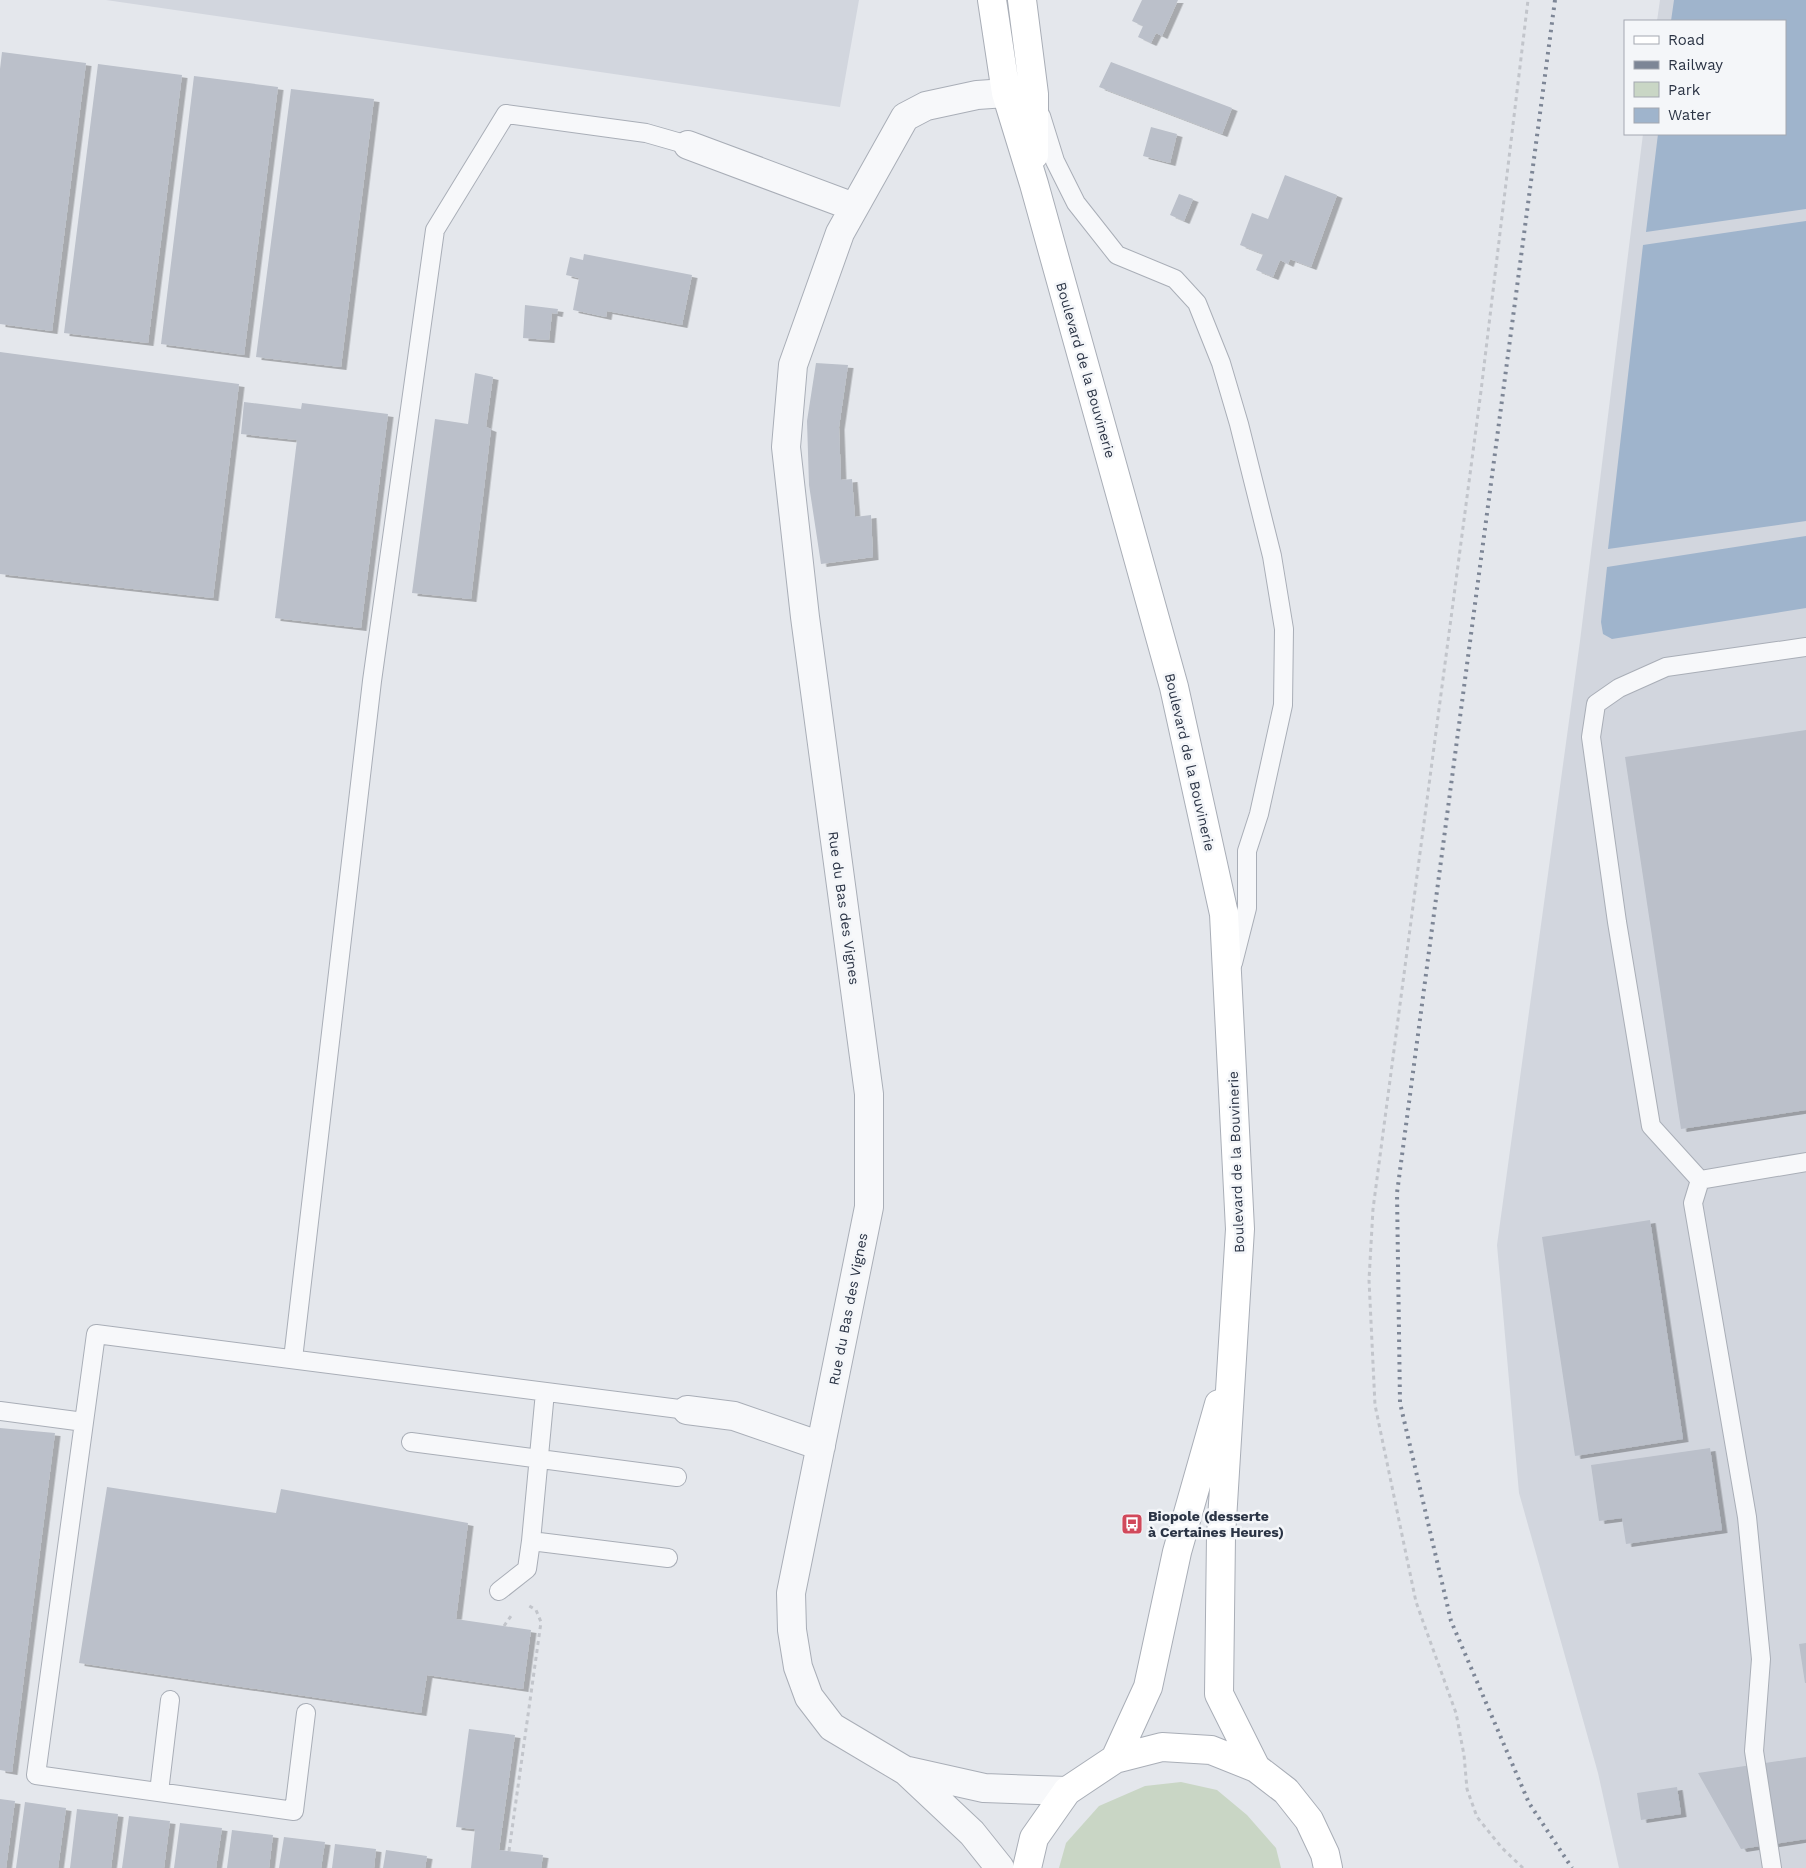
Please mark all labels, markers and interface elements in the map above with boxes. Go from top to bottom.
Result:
legend [1624,20,1786,135]
text: Road [1668,31,1705,49]
text: Railway [1668,56,1723,74]
text: Park [1668,81,1701,99]
text: Water [1668,106,1711,124]
street label: Boulevard de la Bouvinerie [1053,280,1119,460]
street label: Boulevard de la Bouvinerie [1162,671,1218,853]
street label: Rue du Bas des Vignes [825,830,863,986]
street label: Boulevard de la Bouvinerie [1225,1071,1247,1253]
street label: Rue du Bas des Vignes [825,1231,871,1387]
place label: Biopole (desserte à Certaines Heures) [1148,1508,1284,1540]
bus stop icon: Biopole (desserte à Certaines Heures) [1120,1512,1144,1536]

